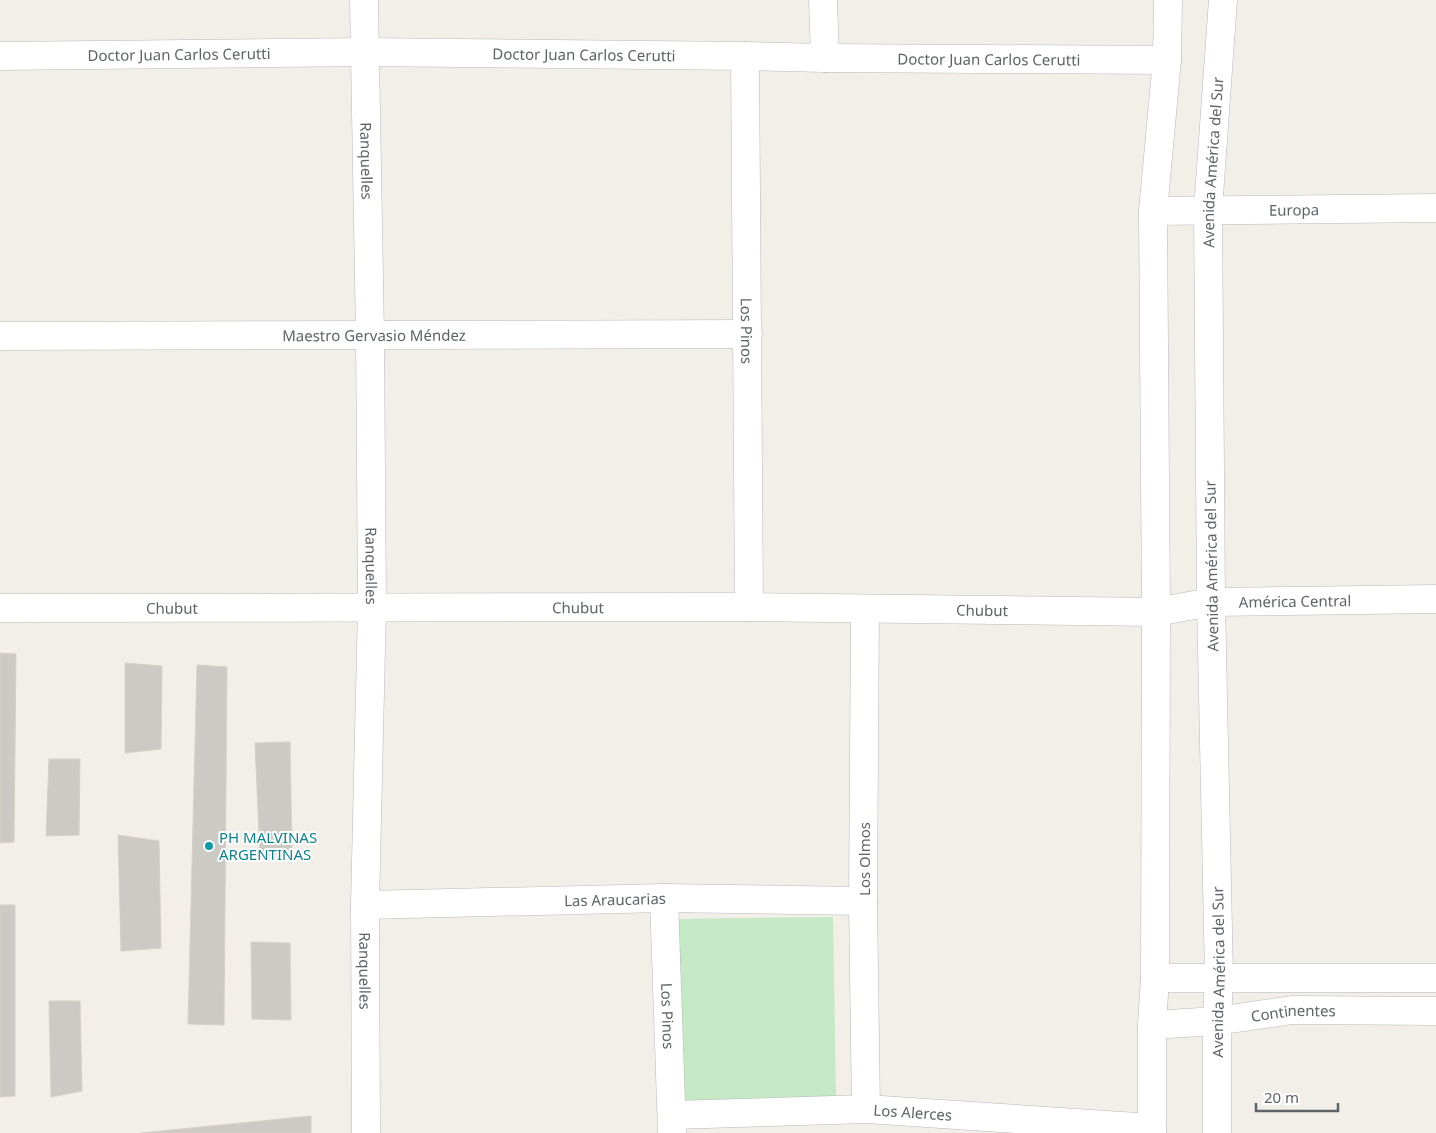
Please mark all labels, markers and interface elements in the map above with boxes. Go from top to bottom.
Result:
street label: Doctor Juan Carlos Cerutti [87,43,271,65]
street label: Doctor Juan Carlos Cerutti [492,43,676,65]
street label: Doctor Juan Carlos Cerutti [897,48,1081,69]
street label: Avenida América del Sur [1198,76,1227,248]
street label: Ranquelles [356,122,378,200]
street label: Europa [1269,199,1319,220]
street label: Los Pinos [737,298,757,364]
street label: Maestro Gervasio Méndez [282,325,466,345]
street label: Avenida América del Sur [1200,480,1222,652]
street label: Ranquelles [361,527,382,605]
street label: América Central [1239,590,1351,612]
street label: Chubut [552,597,605,617]
street label: Chubut [146,598,199,618]
street label: Chubut [956,600,1009,620]
street label: Los Olmos [854,822,874,896]
place label: PH MALVINAS ARGENTINAS [219,827,317,864]
marker: PH MALVINAS ARGENTINAS [203,840,215,852]
street label: Avenida América del Sur [1207,886,1229,1058]
street label: Las Araucarias [564,888,666,910]
street label: Ranquelles [355,932,375,1010]
street label: Los Pinos [657,982,679,1050]
street label: Continentes [1249,1000,1336,1026]
scale bar [1256,1080,1338,1112]
text: 20 m [1264,1087,1299,1107]
street label: Los Alerces [873,1100,953,1125]

